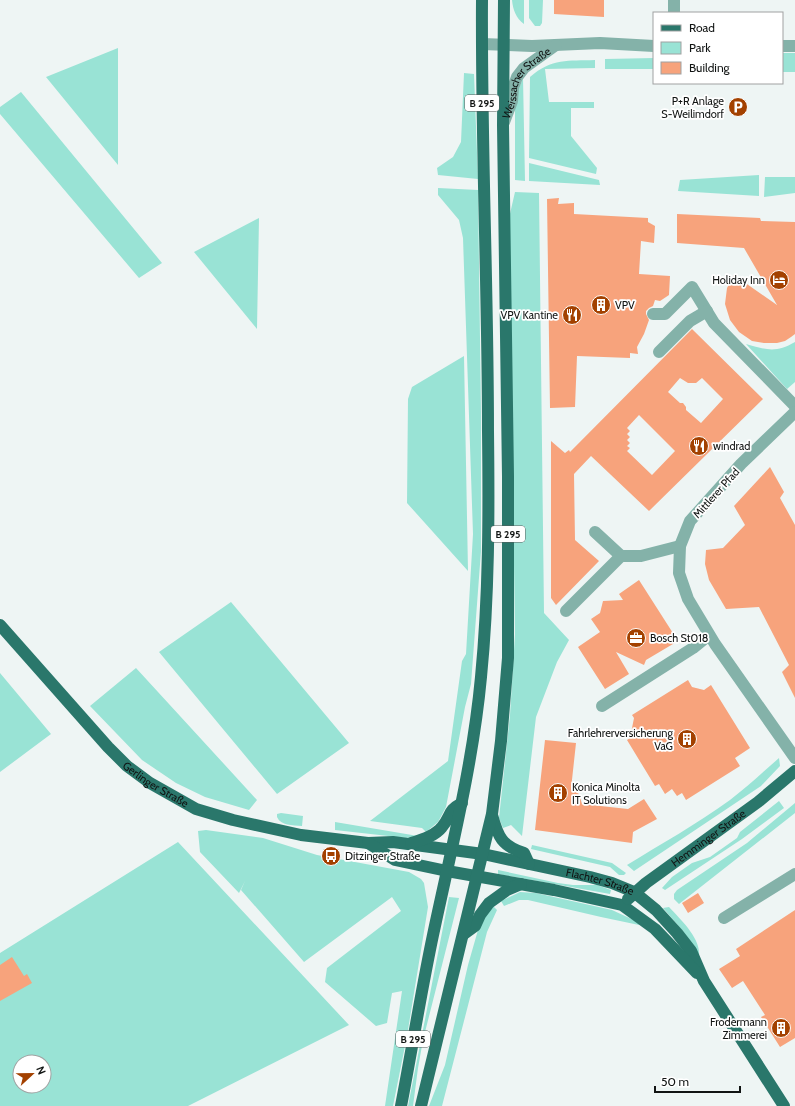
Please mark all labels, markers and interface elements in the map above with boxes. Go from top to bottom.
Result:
legend [653,12,783,84]
text: Road [689,20,715,35]
text: Park [689,40,711,55]
street label: Weissacher Straße [499,44,554,121]
text: Building [689,60,731,75]
place label: P+R Anlage S-Weilimdorf [661,94,724,121]
road number: B 295 [465,95,499,111]
parking icon: P+R Anlage S-Weilimdorf [727,96,749,118]
hotel icon: Holiday Inn [768,269,790,291]
place label: Holiday Inn [712,273,765,287]
building icon: VPV [590,294,612,316]
place label: VPV [615,298,635,312]
restaurant icon: VPV Kantine [561,304,583,326]
place label: VPV Kantine [500,308,558,322]
restaurant icon: windrad [688,435,710,457]
place label: windrad [713,439,750,453]
street label: Mittlerer Pfad [690,465,742,521]
road number: B 295 [491,526,525,542]
office icon: Bosch St018 [625,627,647,649]
place label: Bosch St018 [650,631,709,645]
place label: Fahrlehrerversicherung VaG [568,726,674,753]
building icon: Fahrlehrerversicherung VaG [676,728,698,750]
street label: Gerlinger Straße [120,758,191,811]
place label: Konica Minolta IT Solutions [572,780,641,807]
building icon: Konica Minolta IT Solutions [547,782,569,804]
street label: Hemminger Straße [668,806,749,870]
bus stop icon: Ditzinger Straße [320,845,342,867]
place label: Ditzinger Straße [345,849,421,863]
street label: Flachter Straße [565,865,636,898]
place label: Frodermann Zimmerei [710,1015,767,1042]
building icon: Frodermann Zimmerei [770,1017,792,1039]
road number: B 295 [396,1031,430,1047]
north arrow [12,1054,52,1094]
text: N [33,1064,49,1076]
scale bar [655,1068,740,1094]
text: 50 m [661,1074,689,1089]

